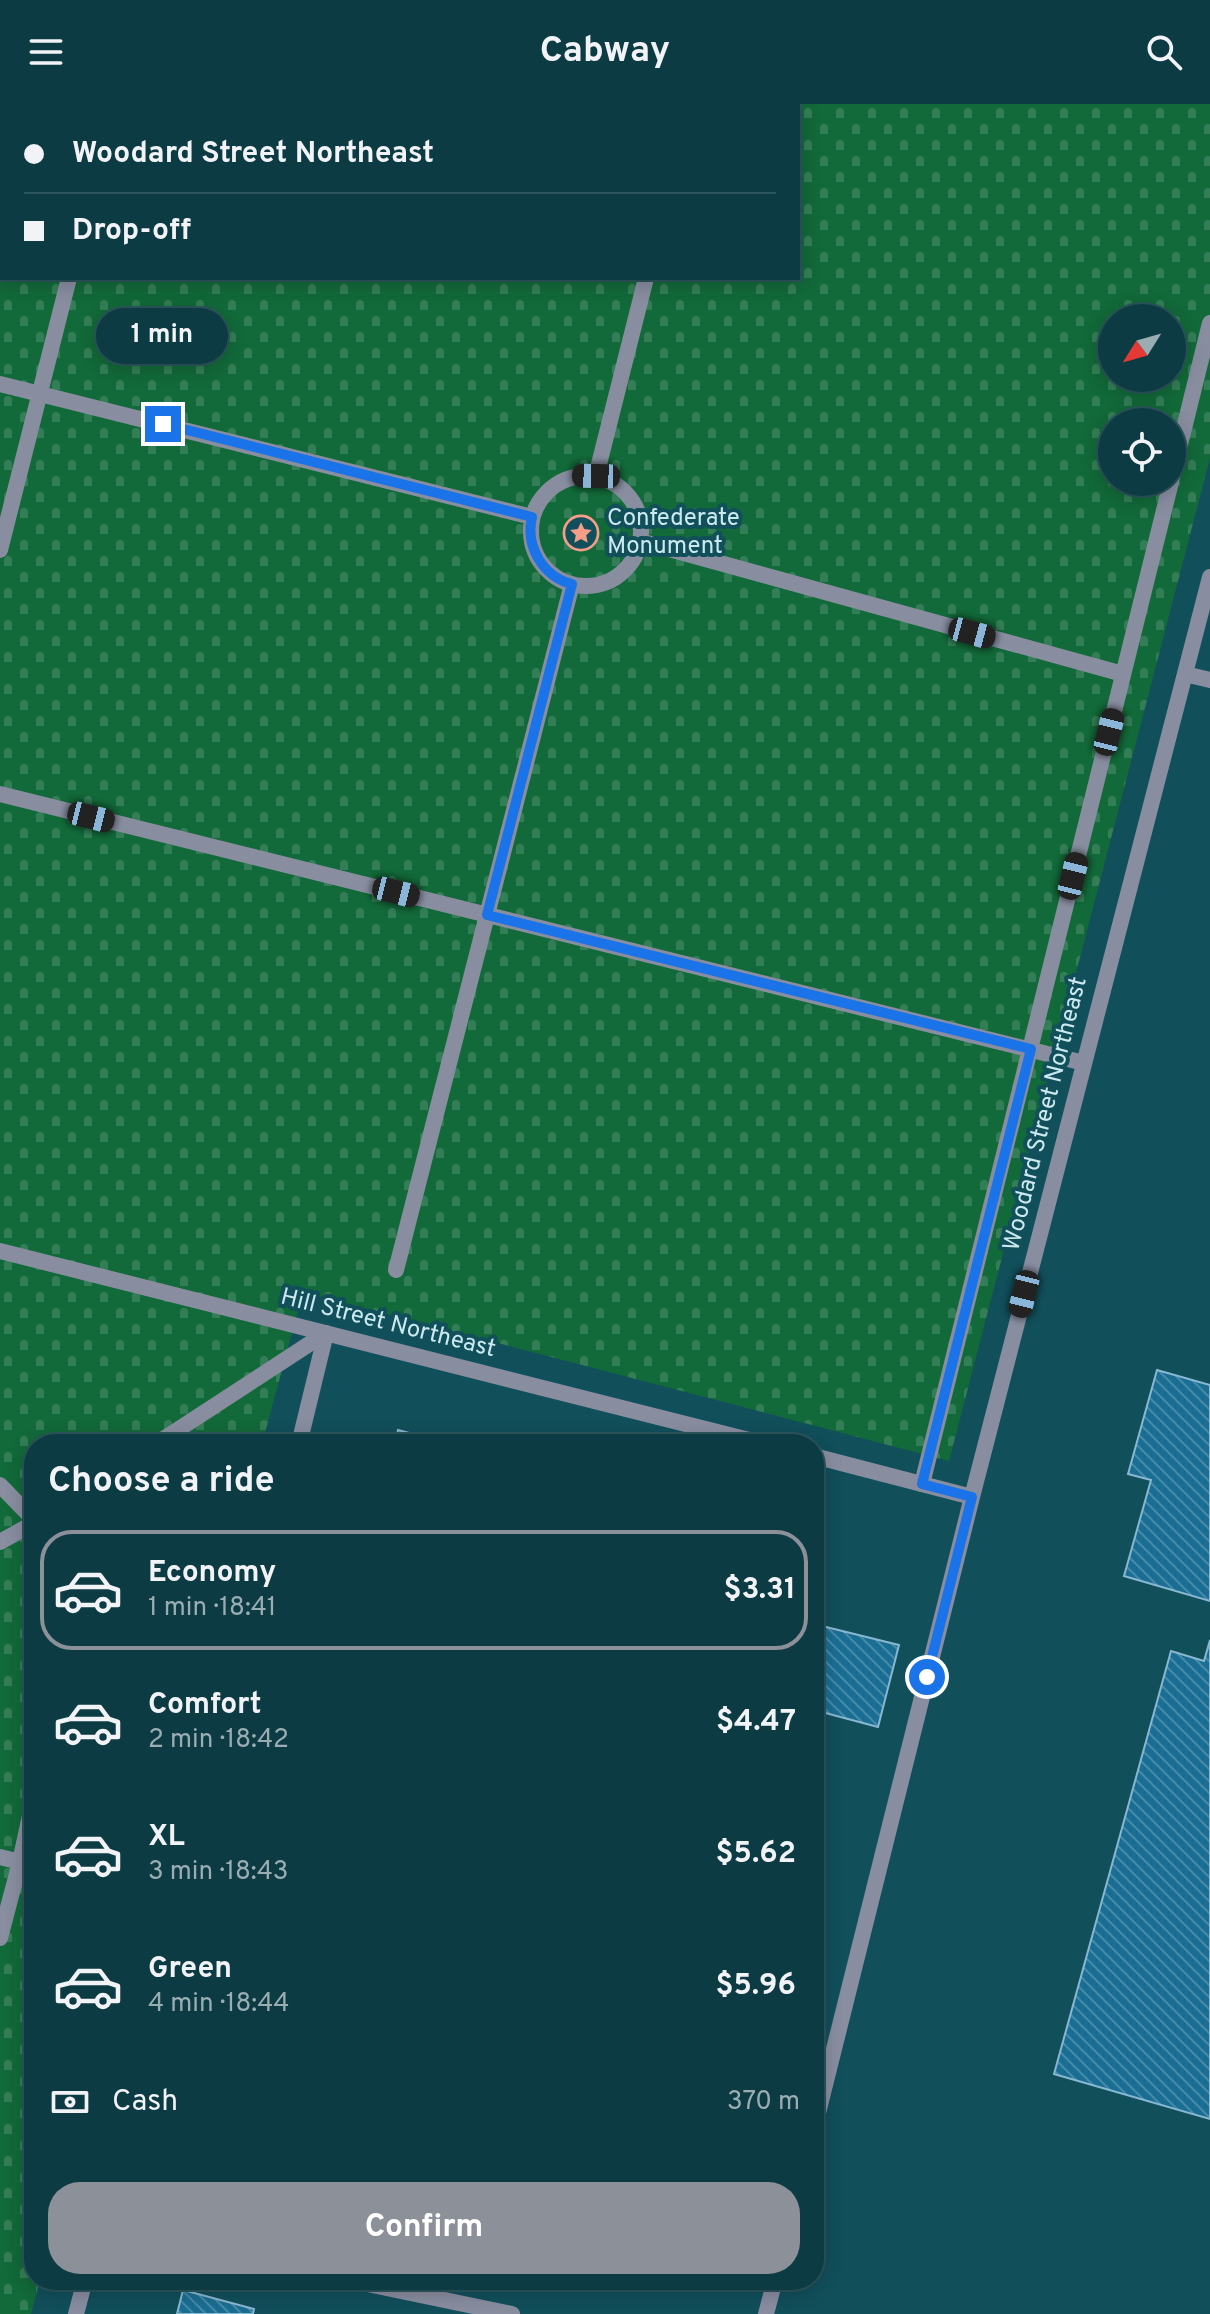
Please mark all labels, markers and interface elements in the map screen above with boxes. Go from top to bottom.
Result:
text: Cabway [540,29,670,75]
icon: menu [24,30,68,74]
icon: search [1142,30,1186,74]
text: Woodard Street Northeast [72,136,434,173]
text: Drop-off [72,213,191,250]
north arrow [1098,304,1186,392]
map controls [1098,304,1186,496]
callout: 1 min [97,308,229,364]
text: 1 min [131,319,193,352]
route end [145,406,181,442]
button: locate [1098,408,1186,496]
car [572,464,620,488]
place label: Confederate Monument [607,504,740,562]
place icon: Confederate Monument [562,514,600,552]
car [946,615,998,651]
car [1092,706,1126,758]
car [65,800,117,834]
car [1056,850,1090,902]
car [370,875,422,909]
street label: Woodard Street Northeast [997,974,1095,1254]
car [1007,1268,1041,1320]
street label: Hill Street Northeast [277,1283,499,1365]
text: Choose a ride [48,1459,274,1505]
icon: car [52,1554,124,1626]
text: Economy [148,1555,276,1592]
text: $3.31 [723,1572,796,1609]
text: 1 min · 18:41 [148,1592,277,1625]
route start [909,1659,945,1695]
icon: car [52,1686,124,1758]
text: Comfort [148,1687,261,1724]
text: $4.47 [716,1704,796,1741]
text: 2 min · 18:42 [148,1724,289,1757]
icon: car [52,1818,124,1890]
text: XL [148,1819,185,1856]
text: $5.62 [715,1836,796,1873]
text: 3 min · 18:43 [148,1856,288,1889]
icon: car [52,1950,124,2022]
text: Green [148,1951,232,1988]
text: $5.96 [715,1968,796,2005]
text: 4 min · 18:44 [148,1988,289,2021]
icon: cash [48,2080,92,2124]
text: Cash [112,2084,178,2121]
text: 370 m [727,2086,800,2119]
button: Confirm [48,2182,800,2274]

